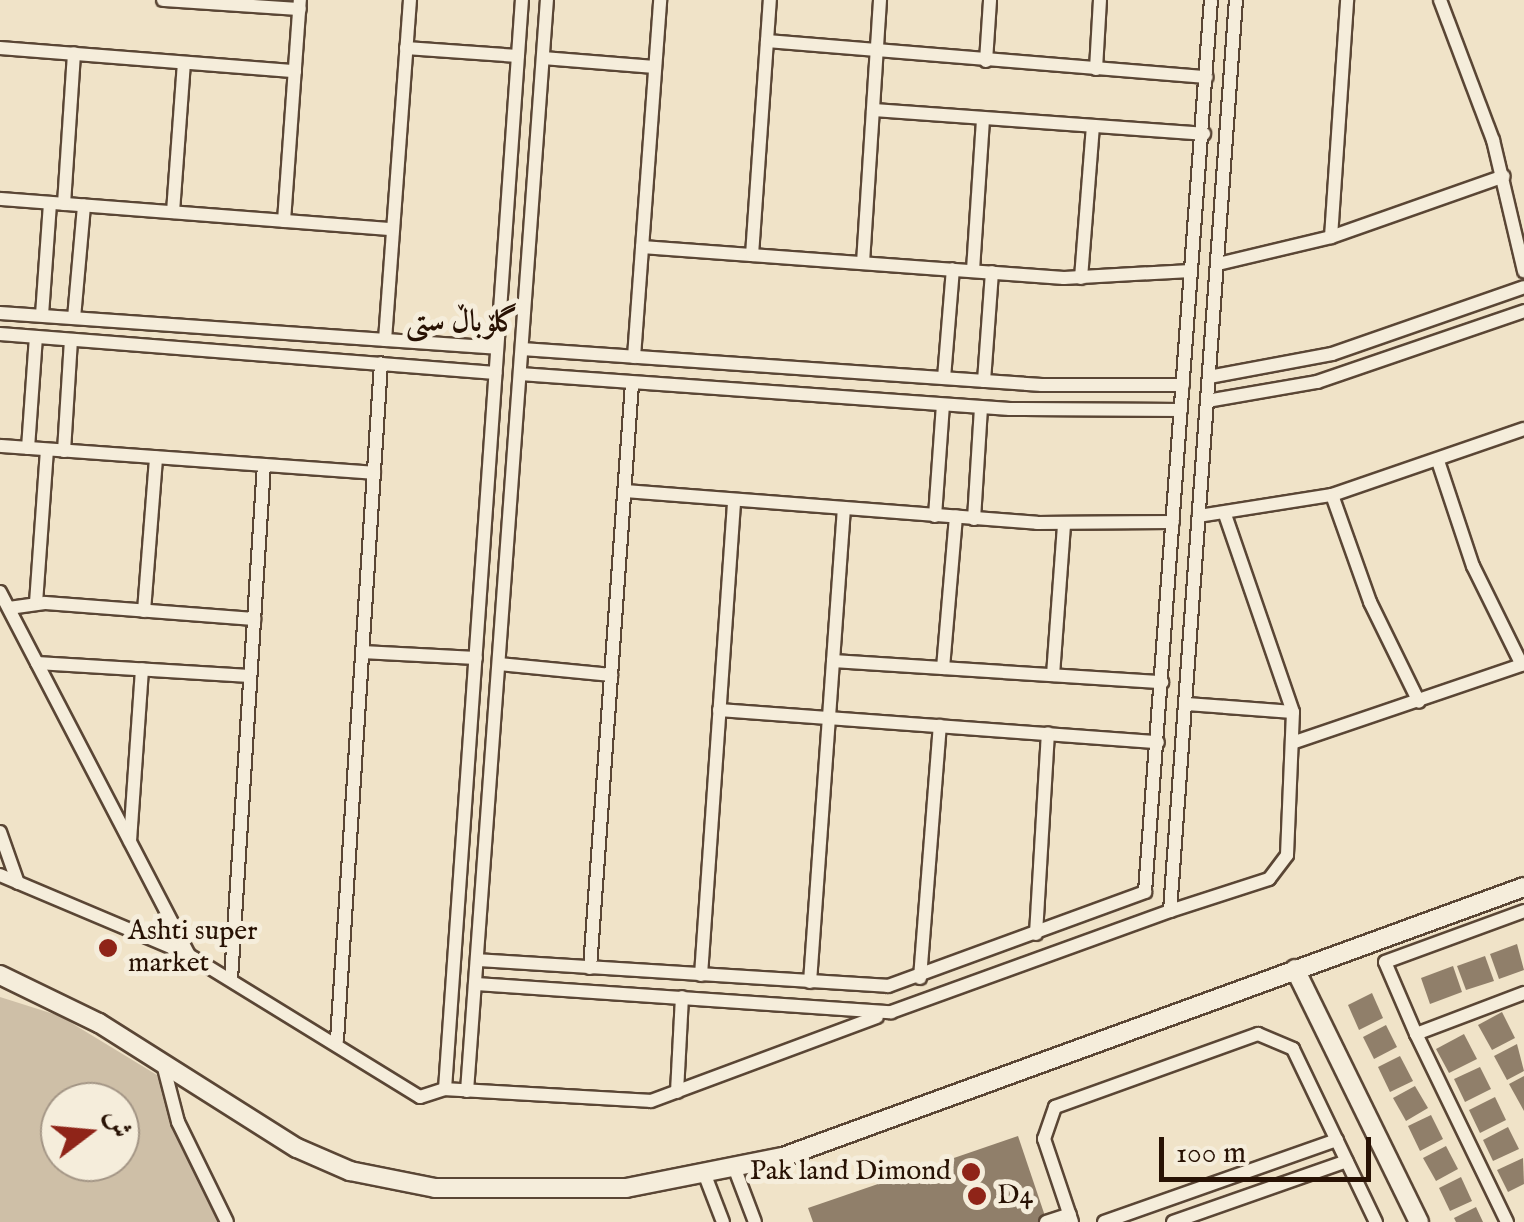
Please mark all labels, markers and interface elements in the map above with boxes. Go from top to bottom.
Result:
district label: گلۆباڵ ستی [406,305,518,341]
place label: Ashti super market [128,915,257,981]
marker: Ashti super market [97,937,119,959]
north arrow [40,1082,140,1182]
text: ش [97,1106,138,1142]
scale bar [1164,1117,1376,1179]
text: 100 m [1176,1135,1246,1173]
place label: Pak land Dimond [750,1155,951,1189]
marker: Pak land Dimond [960,1161,982,1183]
place label: D4 [997,1179,1033,1213]
marker: D4 [966,1185,988,1207]

